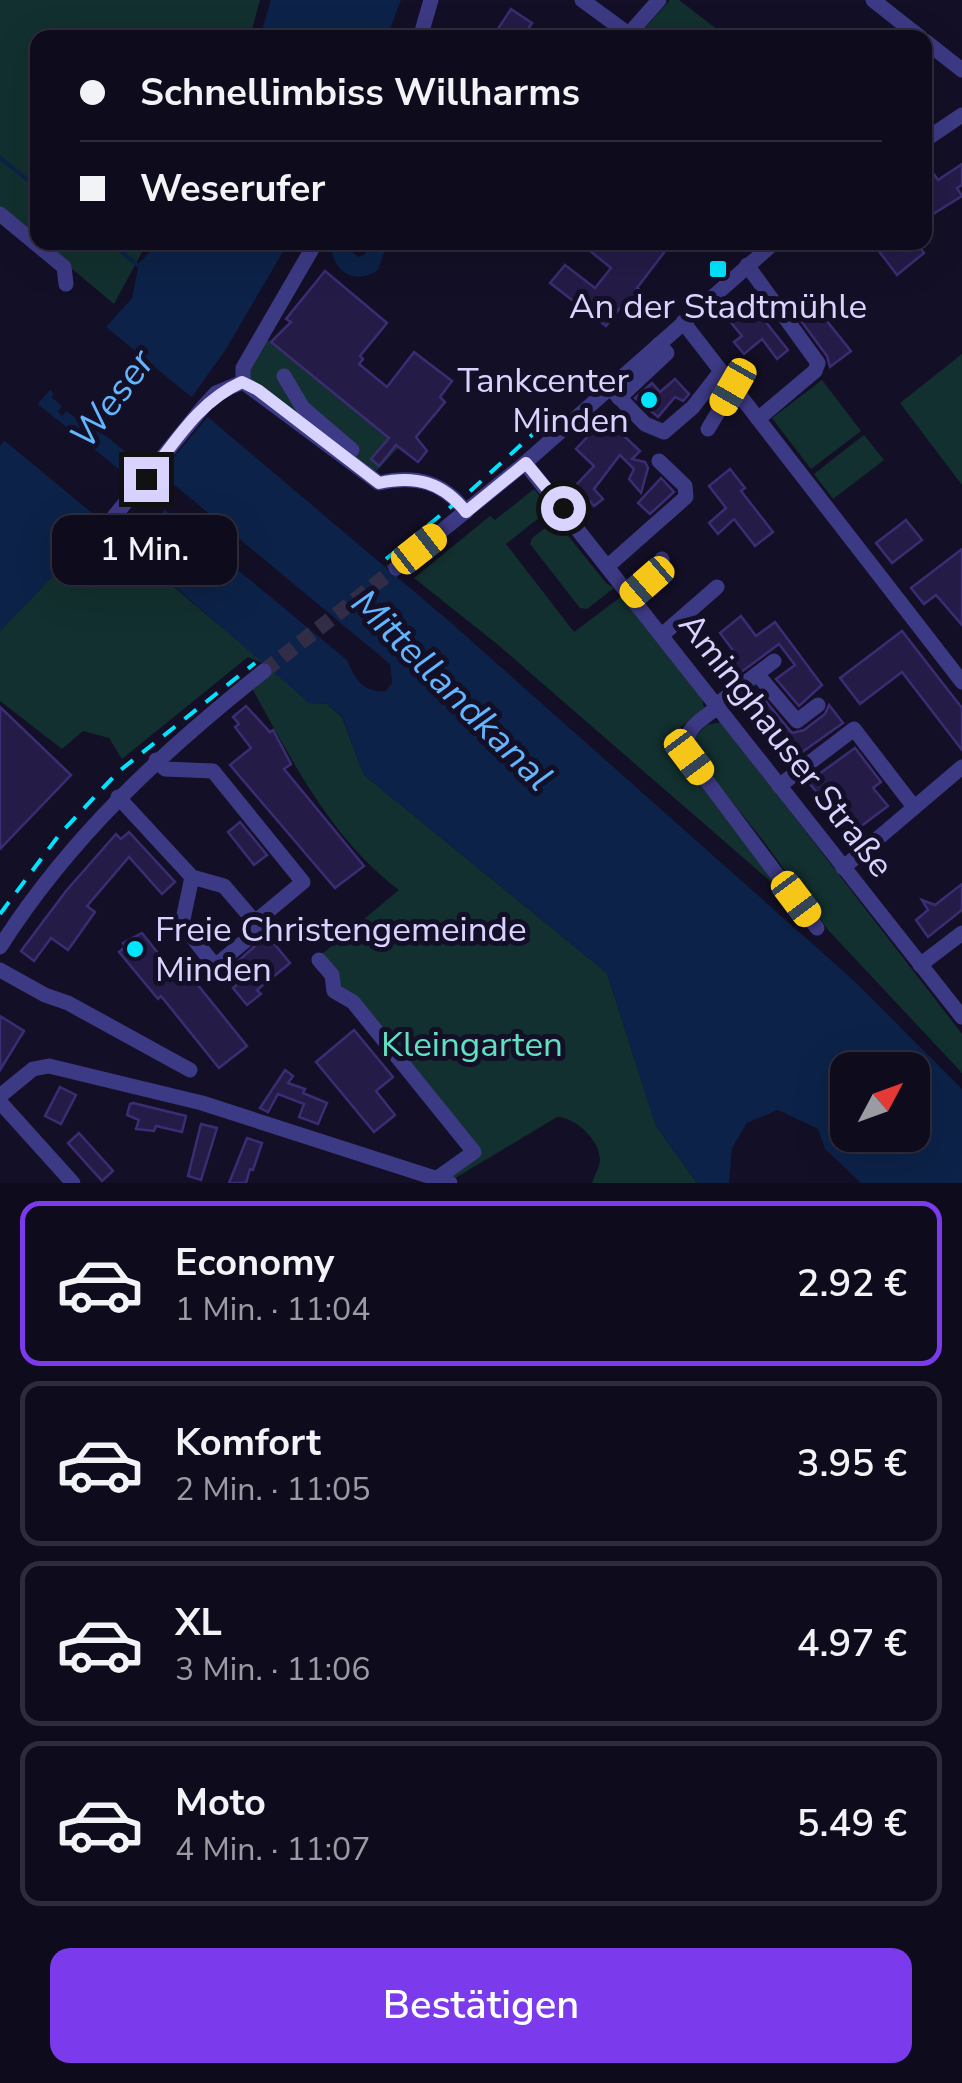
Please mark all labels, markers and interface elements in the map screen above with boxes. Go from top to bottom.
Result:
text: Schnellimbiss Willharms [140,67,580,118]
text: Weserufer [140,163,325,214]
marker: An der Stadtmühle [707,258,729,280]
place label: An der Stadtmühle [569,283,867,330]
water label: Weser [58,338,167,459]
car [705,354,761,420]
place label: Tankcenter Minden [458,357,629,444]
marker: Tankcenter Minden [638,389,660,411]
route end [124,457,169,502]
route start [541,486,586,531]
callout: 1 Min. [54,514,238,584]
car [386,519,452,579]
text: 1 Min. [100,528,189,571]
car [615,551,679,613]
water label: Mittellandkanal [340,578,564,802]
street label: Aminghauser Straße [668,603,904,887]
car [659,724,719,790]
car [766,866,826,932]
place label: Freie Christengemeinde Minden [155,906,527,993]
marker: Freie Christengemeinde Minden [124,938,146,960]
park label: Kleingarten [381,1021,563,1068]
north arrow [830,1052,930,1152]
map controls [830,1052,930,1152]
text: Economy [175,1237,334,1288]
icon: car [55,1239,145,1329]
text: 2.92 € [797,1258,907,1309]
text: 1 Min. · 11:04 [175,1288,371,1331]
text: Komfort [175,1417,321,1468]
icon: car [55,1419,145,1509]
text: 3.95 € [797,1438,907,1489]
text: 2 Min. · 11:05 [175,1468,371,1511]
text: XL [175,1597,222,1648]
icon: car [55,1599,145,1689]
text: 4.97 € [797,1618,907,1669]
text: 3 Min. · 11:06 [175,1648,371,1691]
text: Moto [175,1777,266,1828]
icon: car [55,1779,145,1869]
text: 5.49 € [797,1798,907,1849]
text: 4 Min. · 11:07 [175,1828,371,1871]
button: Bestätigen [50,1948,912,2063]

